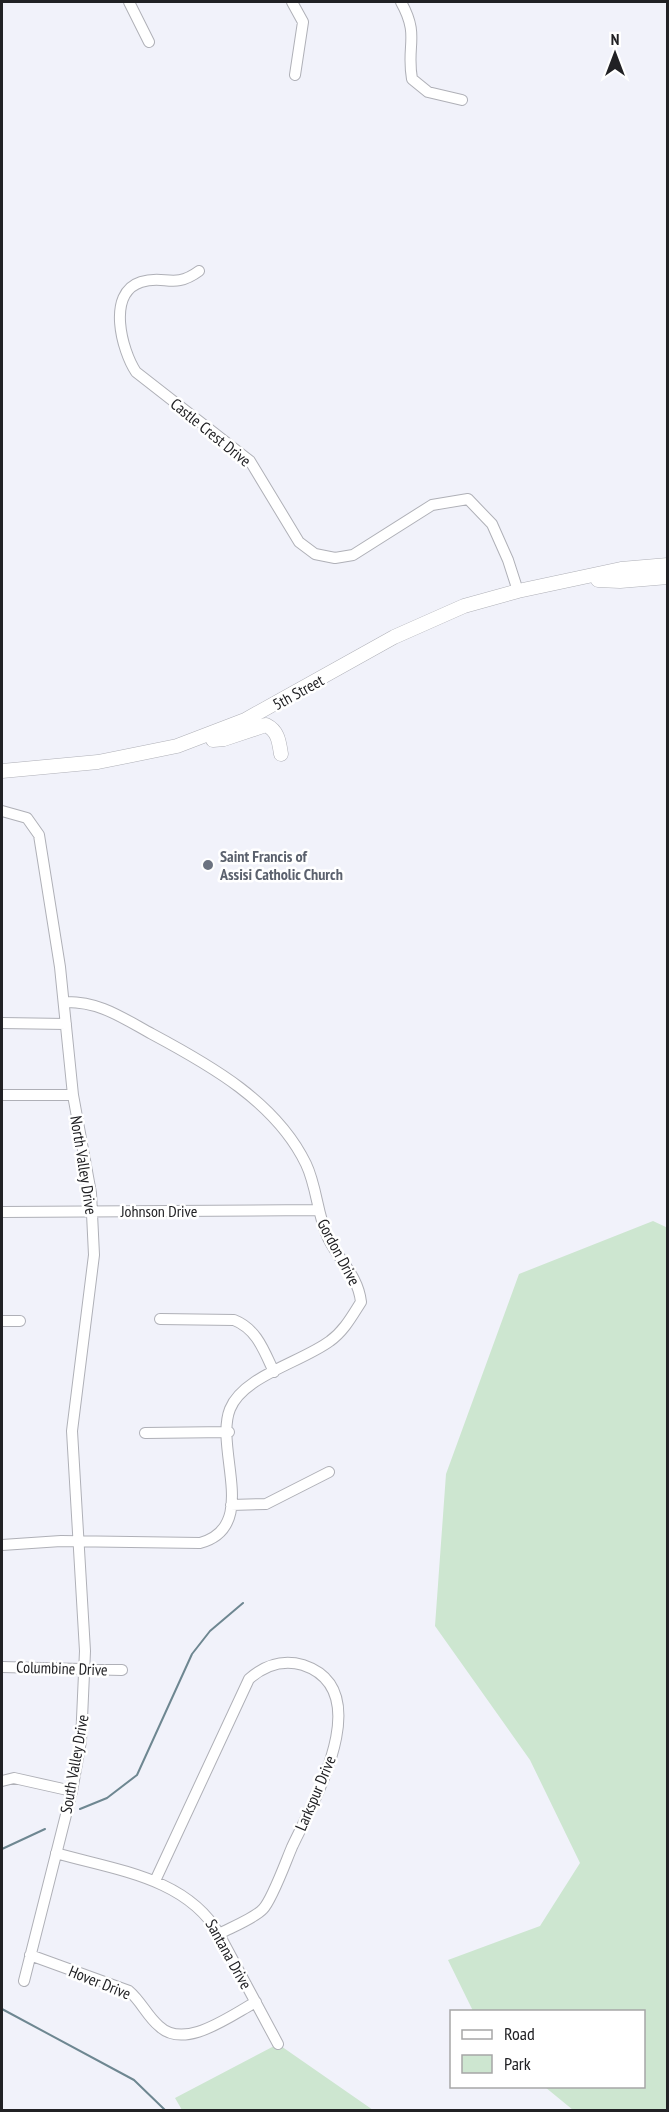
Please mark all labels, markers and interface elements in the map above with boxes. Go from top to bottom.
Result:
north arrow [585,24,645,84]
text: N [611,29,619,49]
street label: Castle Crest Drive [167,394,255,470]
street label: 5th Street [269,670,327,714]
place label: Saint Francis of Assisi Catholic Church [219,846,343,884]
marker: Saint Francis of Assisi Catholic Church [201,858,215,872]
street label: North Valley Drive [66,1114,102,1216]
street label: Johnson Drive [120,1201,197,1221]
street label: Gordon Drive [313,1215,365,1289]
street label: Columbine Drive [16,1656,108,1680]
street label: South Valley Drive [55,1713,93,1815]
street label: Larkspur Drive [290,1752,340,1834]
street label: Santana Drive [202,1915,256,1993]
street label: Hover Drive [66,1961,134,2003]
legend [450,2010,645,2088]
text: Road [504,2022,535,2045]
text: Park [504,2052,531,2075]

